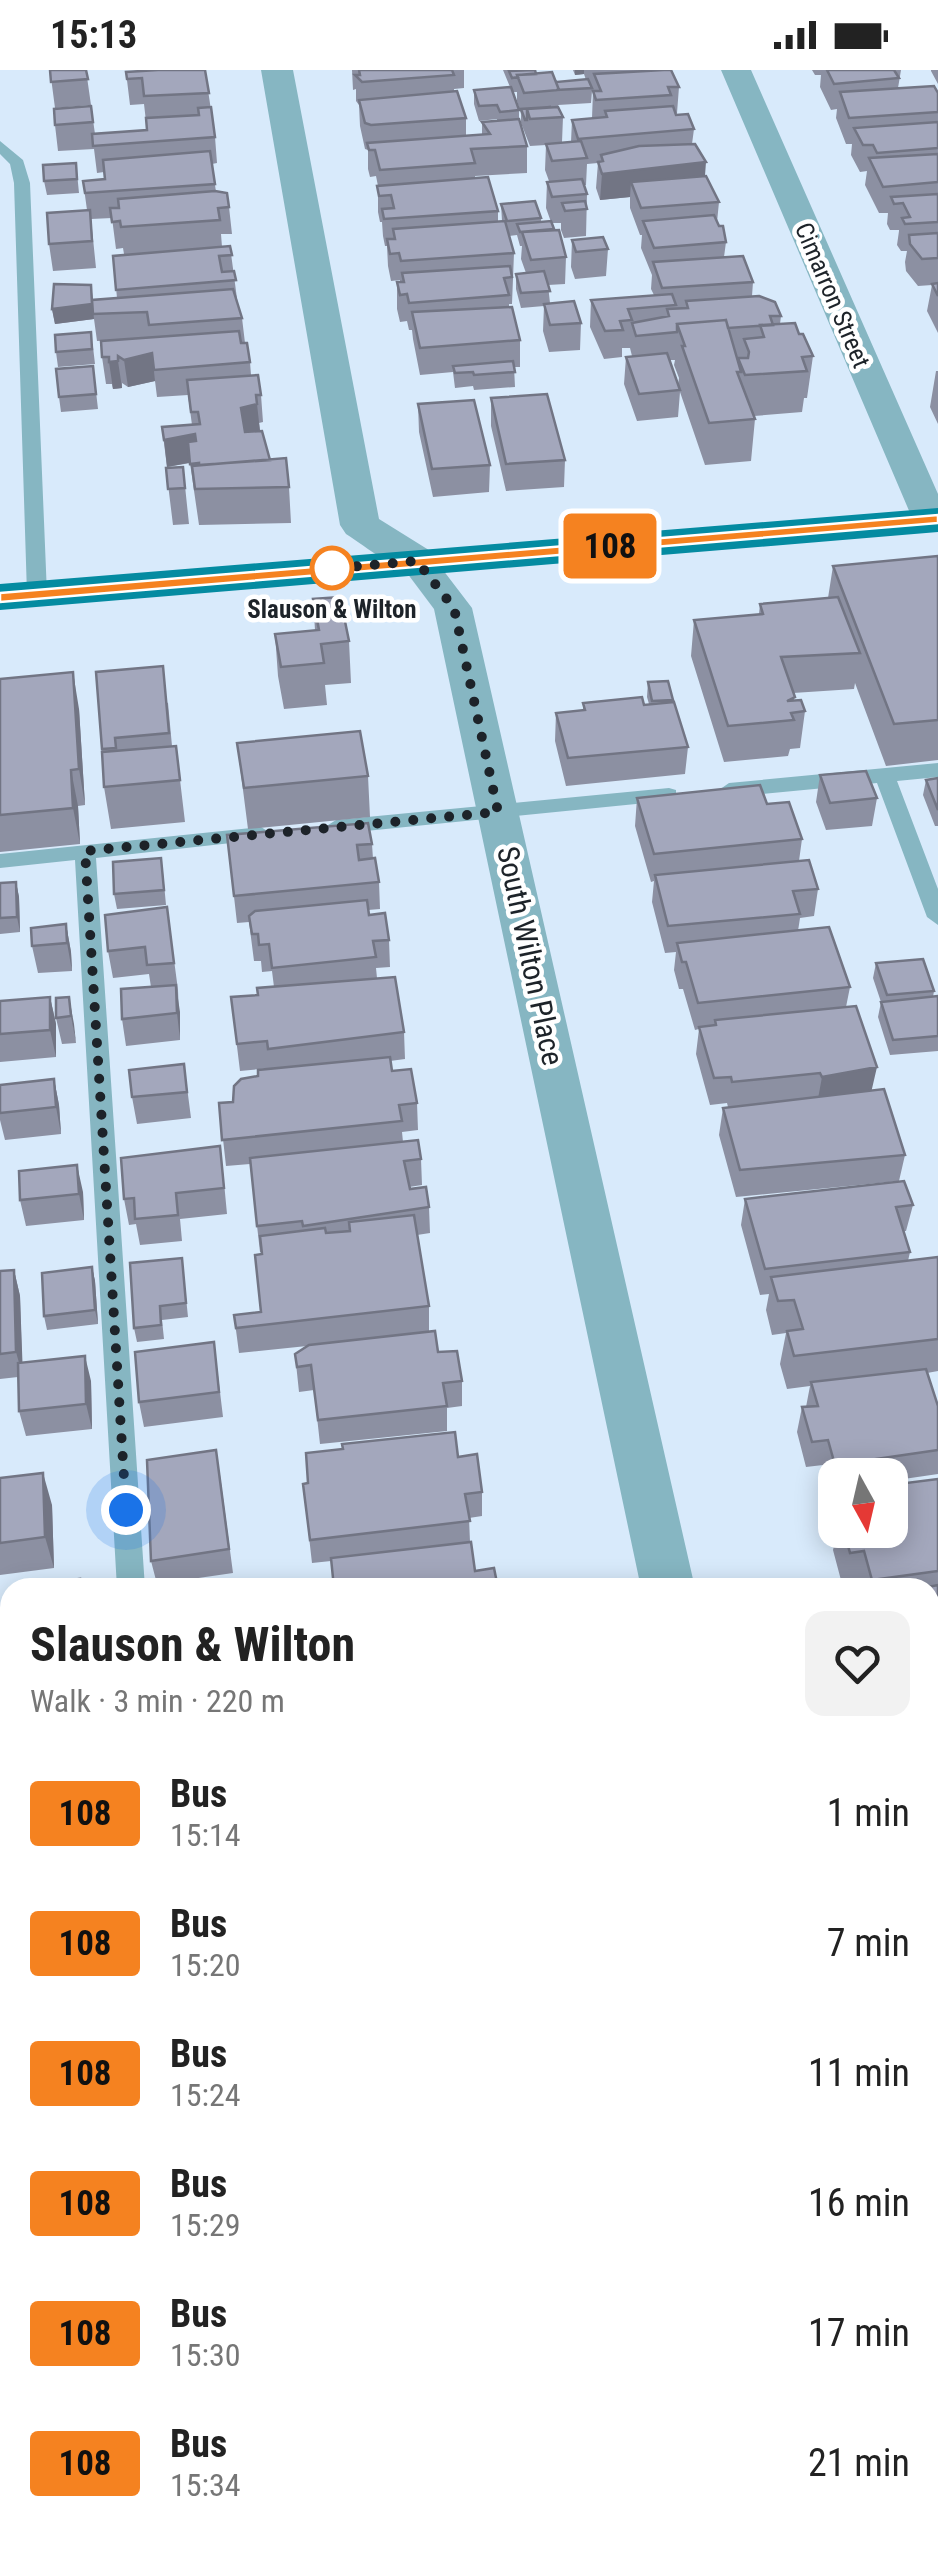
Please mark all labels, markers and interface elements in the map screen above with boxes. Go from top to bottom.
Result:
text: 15:13 [50,13,137,57]
street label: Cimarron Street [789,218,876,372]
line badge: 108 [552,514,668,578]
text: 108 [583,526,637,567]
marker: Slauson & Wilton [311,547,353,589]
place label: Slauson & Wilton [247,595,417,624]
street label: South Wilton Place [490,843,571,1069]
north arrow [818,1458,908,1548]
map controls [818,1458,908,1548]
your location [101,1485,151,1535]
button: heart [805,1611,910,1716]
text: Slauson & Wilton [30,1616,355,1673]
text: Walk · 3 min · 220 m [30,1682,285,1720]
text: Bus [170,1772,227,1816]
text: 1 min [827,1791,910,1835]
text: 108 [58,1793,112,1834]
text: 15:14 [170,1816,241,1854]
text: Bus [170,1902,227,1946]
text: 7 min [827,1921,910,1965]
text: 108 [58,1923,112,1964]
text: 15:20 [170,1946,241,1984]
text: Bus [170,2032,227,2076]
text: 11 min [808,2051,910,2095]
text: 108 [58,2053,112,2094]
text: 15:24 [170,2076,241,2114]
text: Bus [170,2162,227,2206]
text: 16 min [808,2181,910,2225]
text: 108 [58,2183,112,2224]
text: 15:29 [170,2206,241,2244]
text: Bus [170,2292,227,2336]
text: 17 min [808,2311,910,2355]
text: 108 [58,2313,112,2354]
text: 15:30 [170,2336,241,2374]
text: Bus [170,2422,227,2466]
text: 21 min [808,2441,910,2485]
text: 108 [58,2443,112,2484]
text: 15:34 [170,2466,241,2504]

